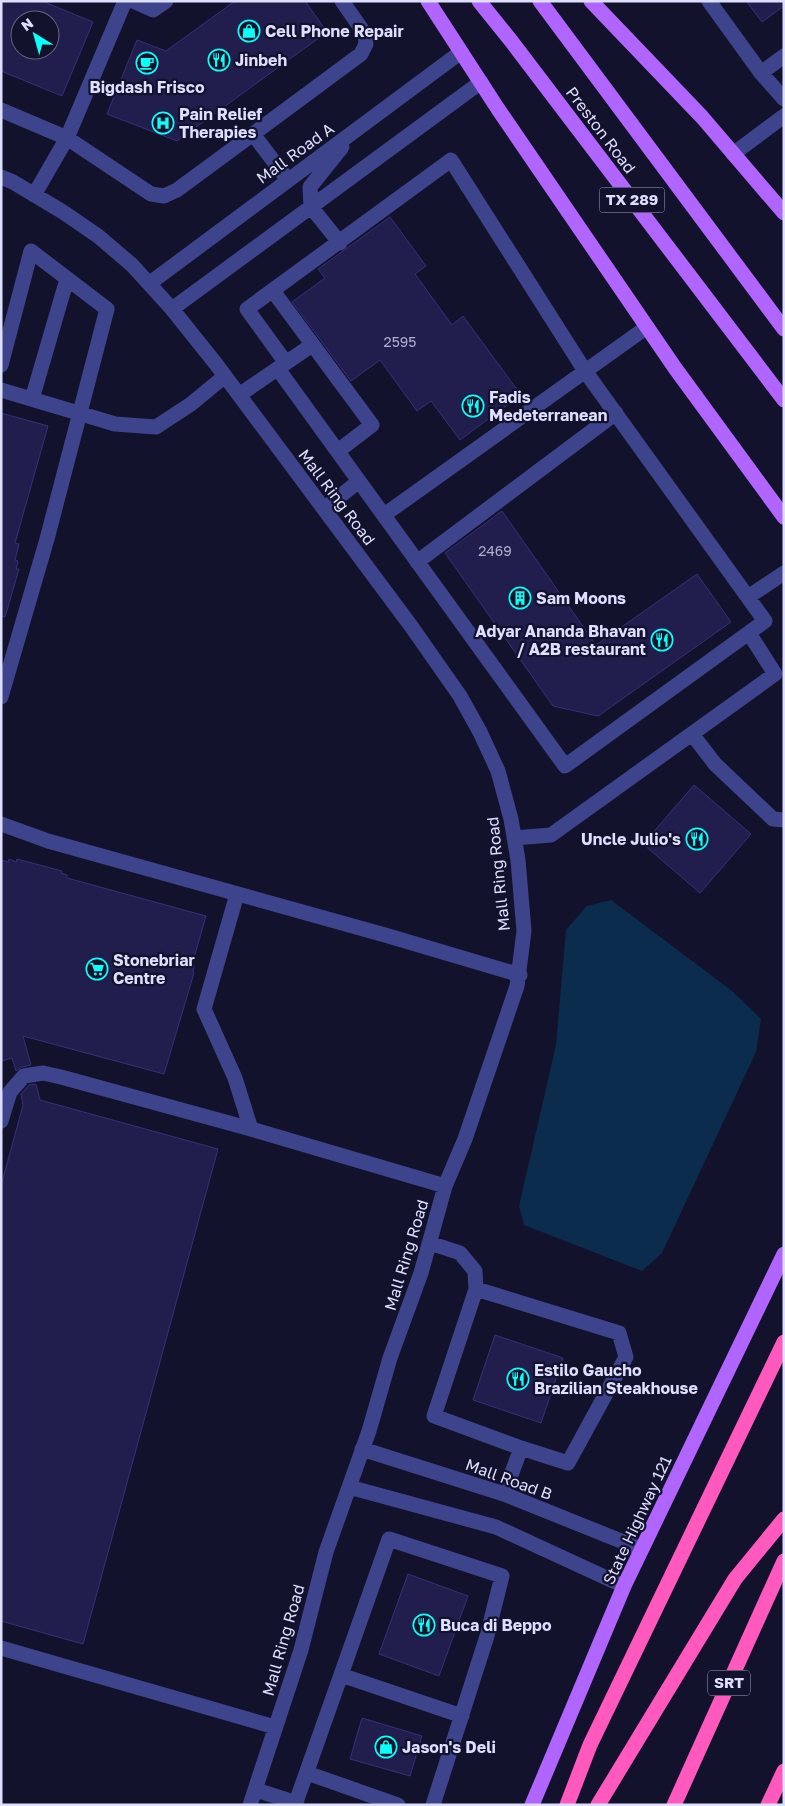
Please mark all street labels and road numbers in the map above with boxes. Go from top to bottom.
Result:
street label: Preston Road [562,83,640,177]
street label: Mall Road A [252,118,338,188]
road number: TX 289 [600,188,664,212]
street label: Mall Ring Road [294,445,380,549]
street label: Mall Ring Road [482,816,514,932]
street label: Mall Ring Road [380,1197,432,1313]
street label: State Highway 121 [598,1452,676,1588]
street label: Mall Road B [463,1454,555,1504]
street label: Mall Ring Road [258,1582,308,1698]
road number: SRT [708,1670,750,1696]

